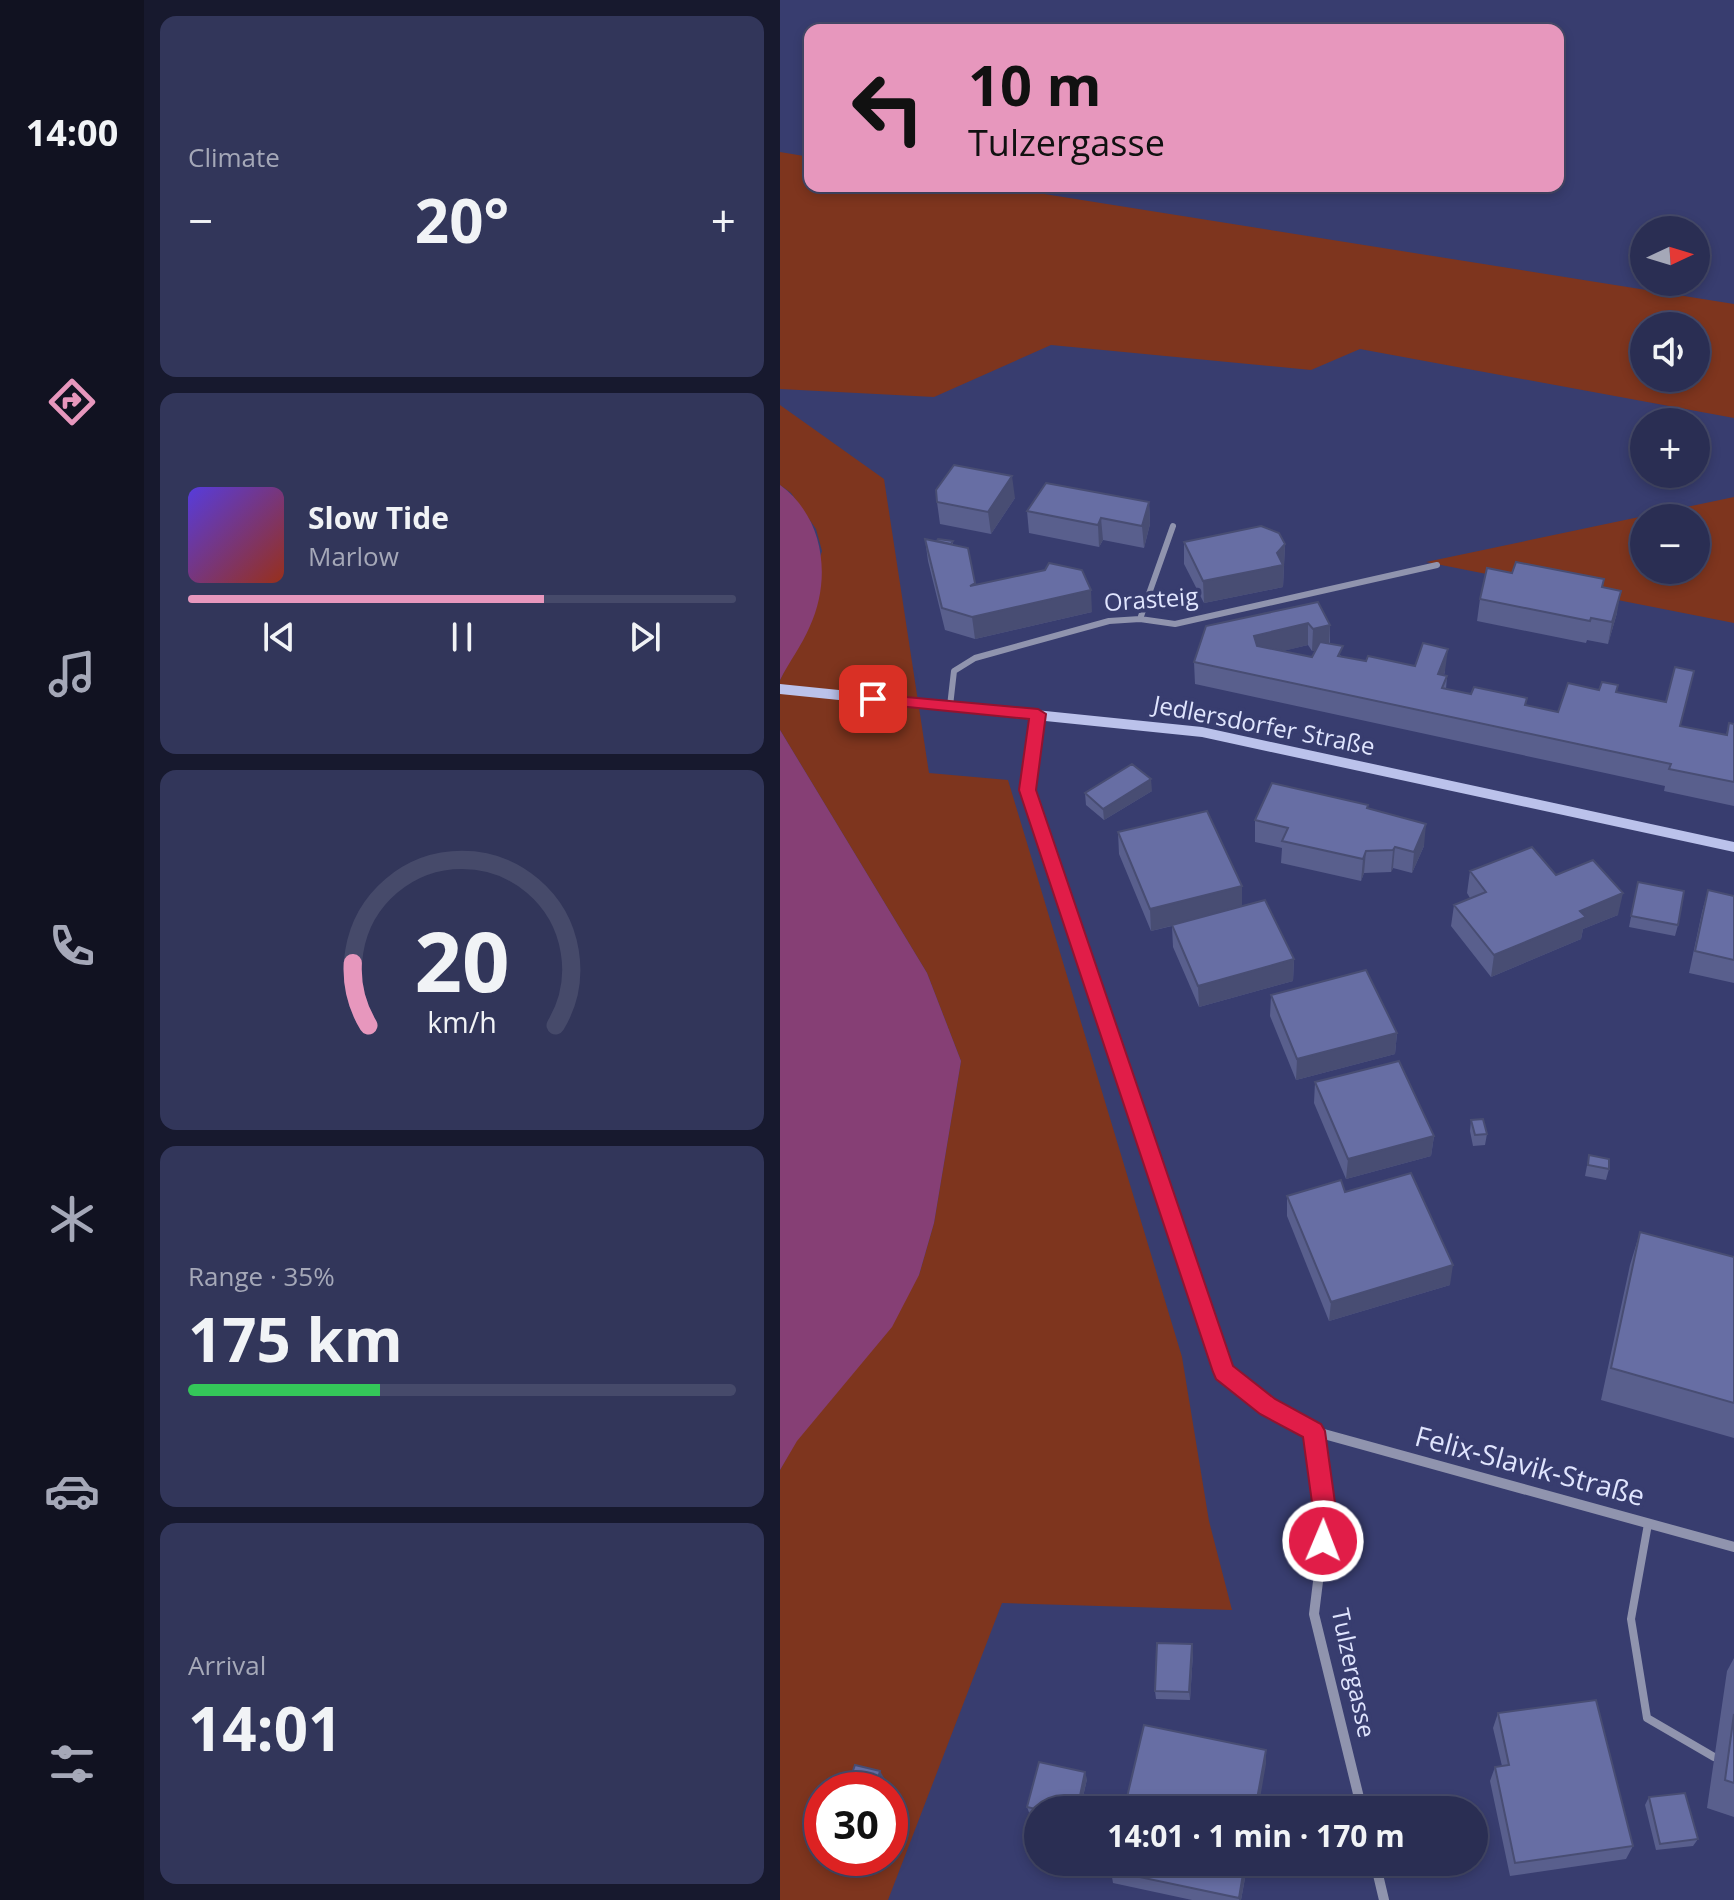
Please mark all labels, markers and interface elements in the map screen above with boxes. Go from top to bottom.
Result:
text: 10 m [968,46,1102,122]
icon: left [836,56,940,160]
text: 14:00 [26,108,118,157]
text: Tulzergasse [968,118,1165,167]
text: Climate [188,139,280,175]
text: 20° [415,179,509,261]
text: − [188,190,213,250]
text: + [711,190,736,250]
north arrow [1630,216,1710,296]
map controls [1630,216,1710,584]
button: sound [1630,312,1710,392]
icon: directions [44,374,100,430]
button: + [1630,408,1710,488]
text: Slow Tide [308,497,449,538]
button: − [1630,504,1710,584]
text: Marlow [308,538,399,574]
street label: Orasteig [1103,579,1199,618]
icon: previous [257,615,301,659]
icon: pause [440,615,484,659]
icon: next [623,615,667,659]
icon: music [44,646,100,702]
pin [839,665,907,733]
icon: arrive [851,677,895,721]
street label: Jedlersdorfer Straße [1149,686,1378,762]
text: 20 [414,903,510,1016]
icon: phone [44,918,100,974]
text: km/h [427,1002,497,1041]
icon: climate [44,1191,100,1247]
text: Range · 35% [188,1258,335,1294]
text: 175 km [188,1298,403,1380]
street label: Felix-Slavik-Straße [1411,1416,1649,1514]
icon: car [44,1463,100,1519]
position arrow [1281,1499,1365,1583]
street label: Tulzergasse [1325,1605,1384,1740]
text: Arrival [188,1647,266,1683]
text: 14:01 [188,1687,342,1769]
icon: filters [44,1736,100,1792]
speed limit sign: 30 [804,1772,908,1876]
text: 14:01 · 1 min · 170 m [1107,1815,1405,1856]

